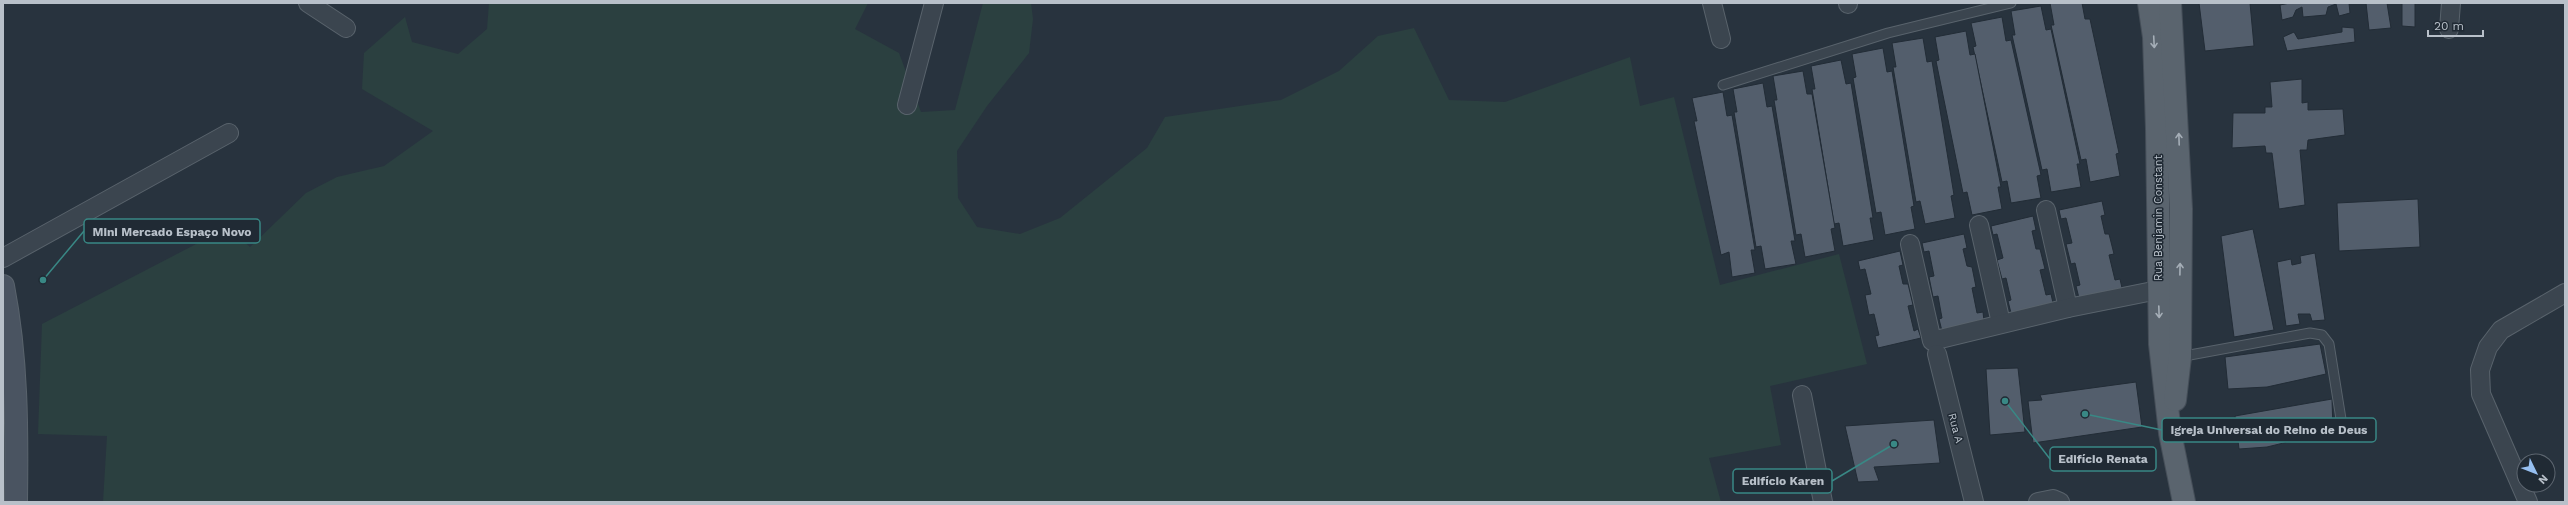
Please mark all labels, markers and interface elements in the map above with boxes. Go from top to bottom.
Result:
scale bar [2428,12,2483,38]
text: 20 m [2434,19,2464,33]
one-way arrow [2150,35,2157,48]
one-way arrow [2175,133,2182,146]
street label: Rua Benjamin Constant [2152,155,2165,281]
callout: Mini Mercado Espaço Novo [84,219,260,243]
text: Mini Mercado Espaço Novo [92,225,252,239]
one-way arrow [2176,263,2184,276]
one-way arrow [2155,305,2163,318]
street label: Rua A [1945,412,1966,445]
callout: Igreja Universal do Reino de Deus [2162,418,2376,442]
text: Igreja Universal do Reino de Deus [2171,423,2368,437]
callout: Edifício Renata [2050,447,2156,471]
text: Edifício Renata [2058,452,2148,466]
north arrow [2516,453,2556,493]
callout: Edifício Karen [1733,469,1832,493]
text: N [2535,472,2550,487]
text: Edifício Karen [1742,474,1824,488]

